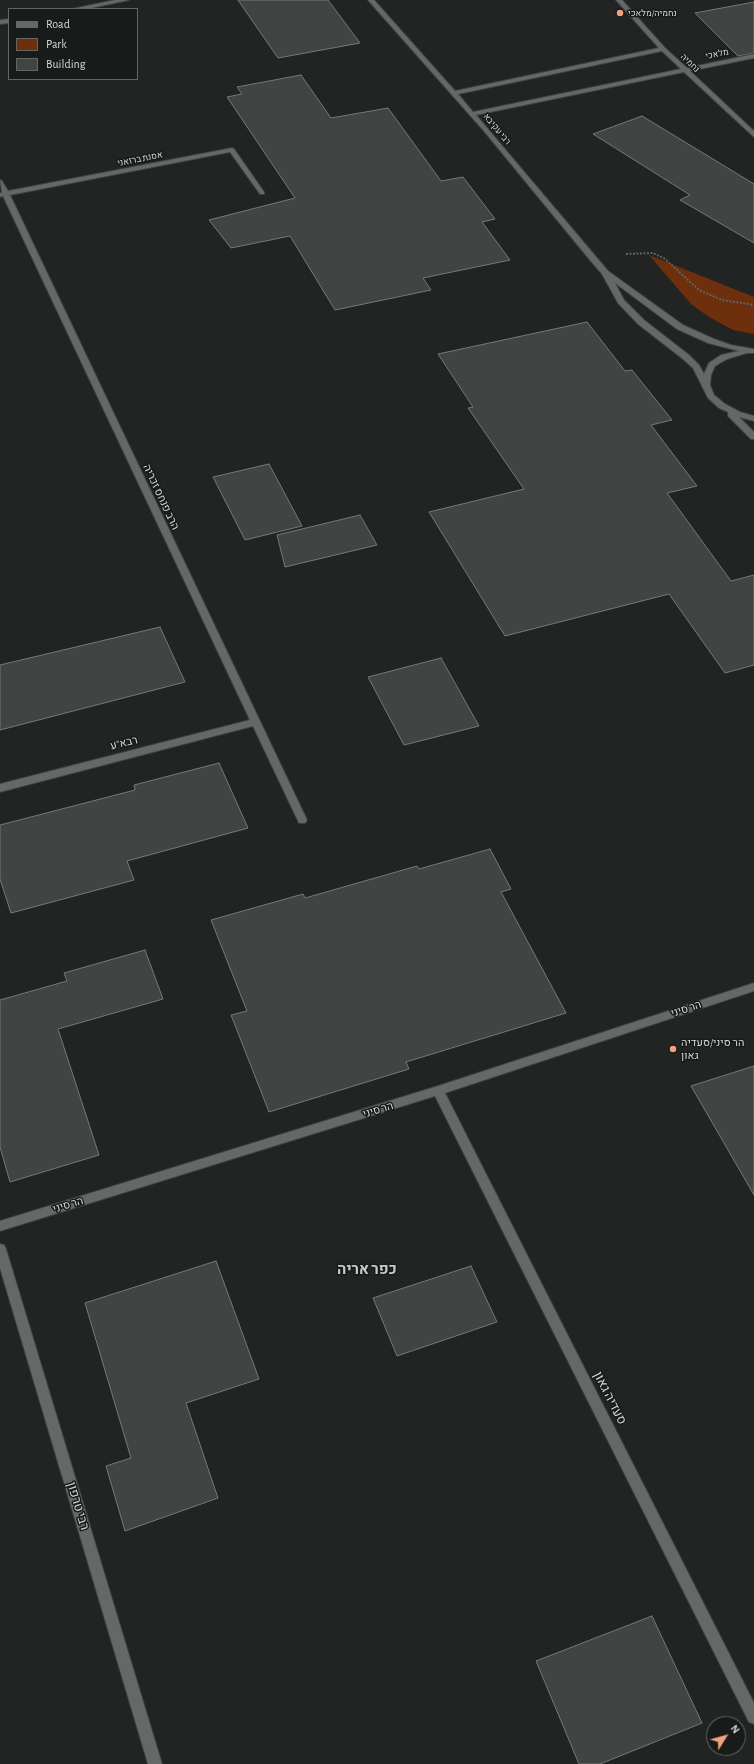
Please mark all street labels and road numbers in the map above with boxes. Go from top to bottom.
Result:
street label: מלאכי [704,46,730,62]
street label: נחמיה [678,51,702,75]
street label: רבי עקיבא [481,111,513,147]
street label: אסנת ברזאני [116,149,164,169]
street label: הרב פנחס זכריה [140,462,182,532]
street label: רבא"ע [109,733,139,753]
street label: הר סיני [669,998,703,1020]
street label: הר סיני [361,1099,395,1121]
street label: הר סיני [51,1194,85,1216]
street label: סעדיה גאון [590,1369,630,1427]
street label: רבי טרפון [63,1480,93,1532]

